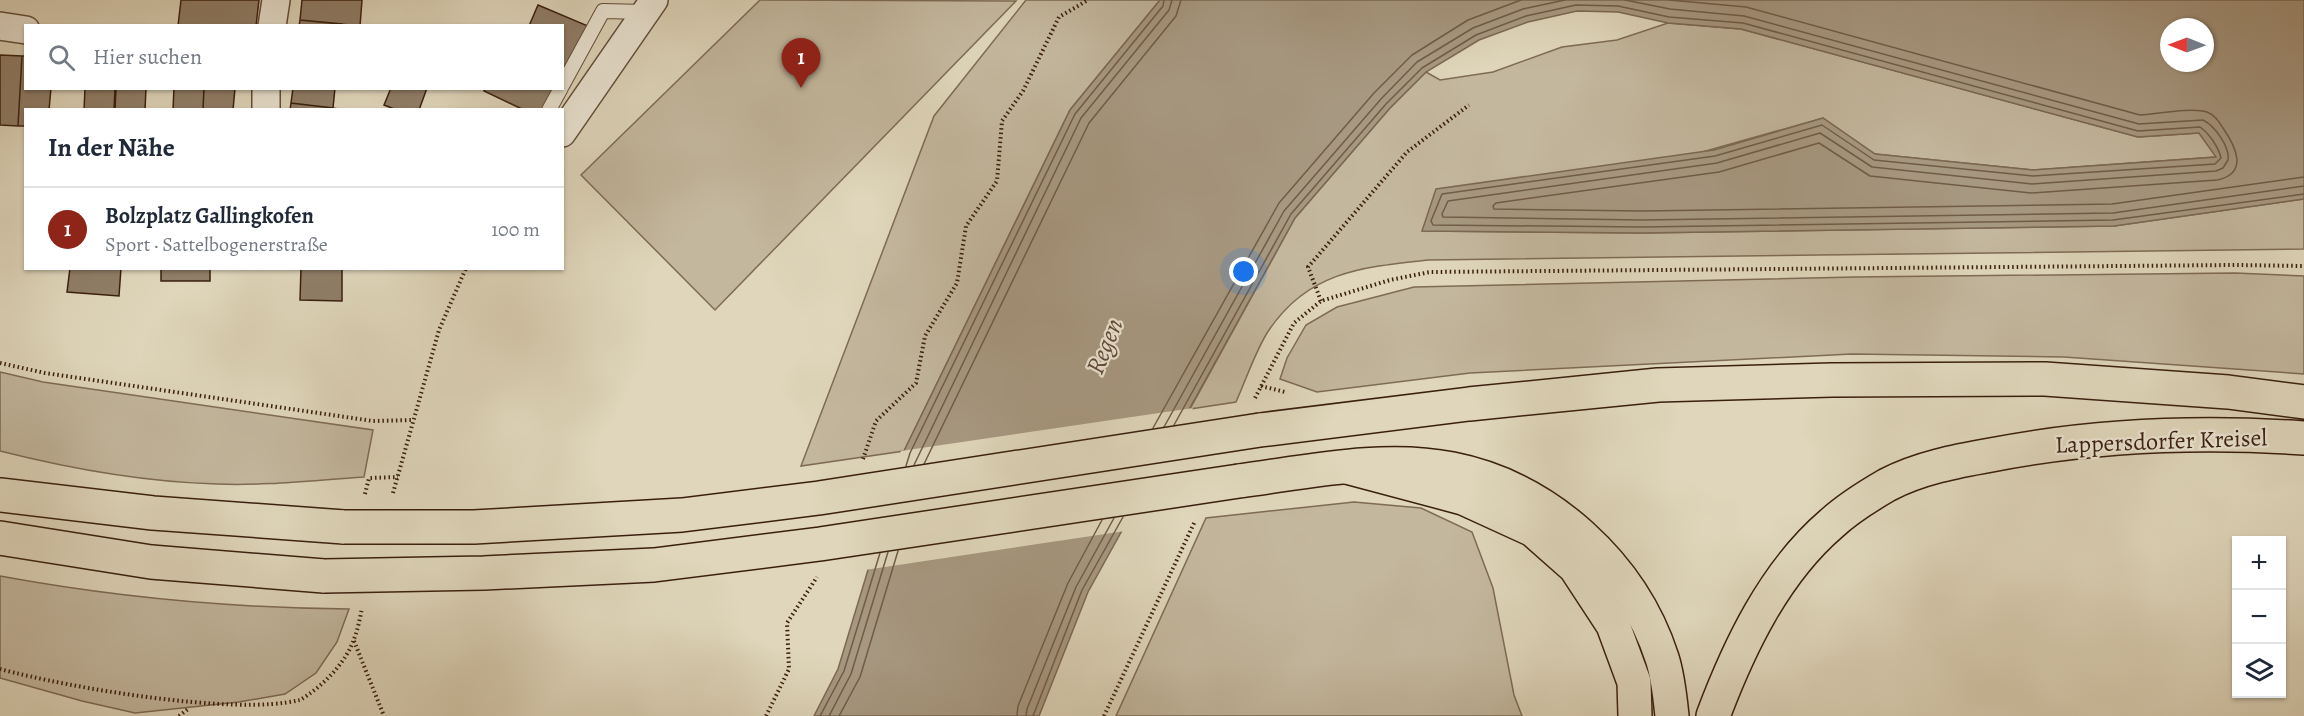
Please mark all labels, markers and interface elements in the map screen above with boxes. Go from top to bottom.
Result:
north arrow [2160,18,2214,72]
search box [24,24,564,90]
pin: 1 [782,38,820,88]
icon: search [45,41,78,74]
text: Hier suchen [93,42,202,72]
text: In der Nähe [48,130,175,165]
text: Bolzplatz Gallingkofen [105,201,314,231]
text: 1 [64,216,71,243]
text: 100 m [491,216,540,243]
text: Sport · Sattelbogenerstraße [105,231,328,258]
your location [1229,257,1258,286]
water label: Regen [1078,313,1131,379]
street label: Lappersdorfer Kreisel [2054,421,2268,461]
map controls [2232,536,2286,698]
button: + [2232,536,2286,590]
button: − [2232,590,2286,644]
button: layers [2232,644,2286,698]

